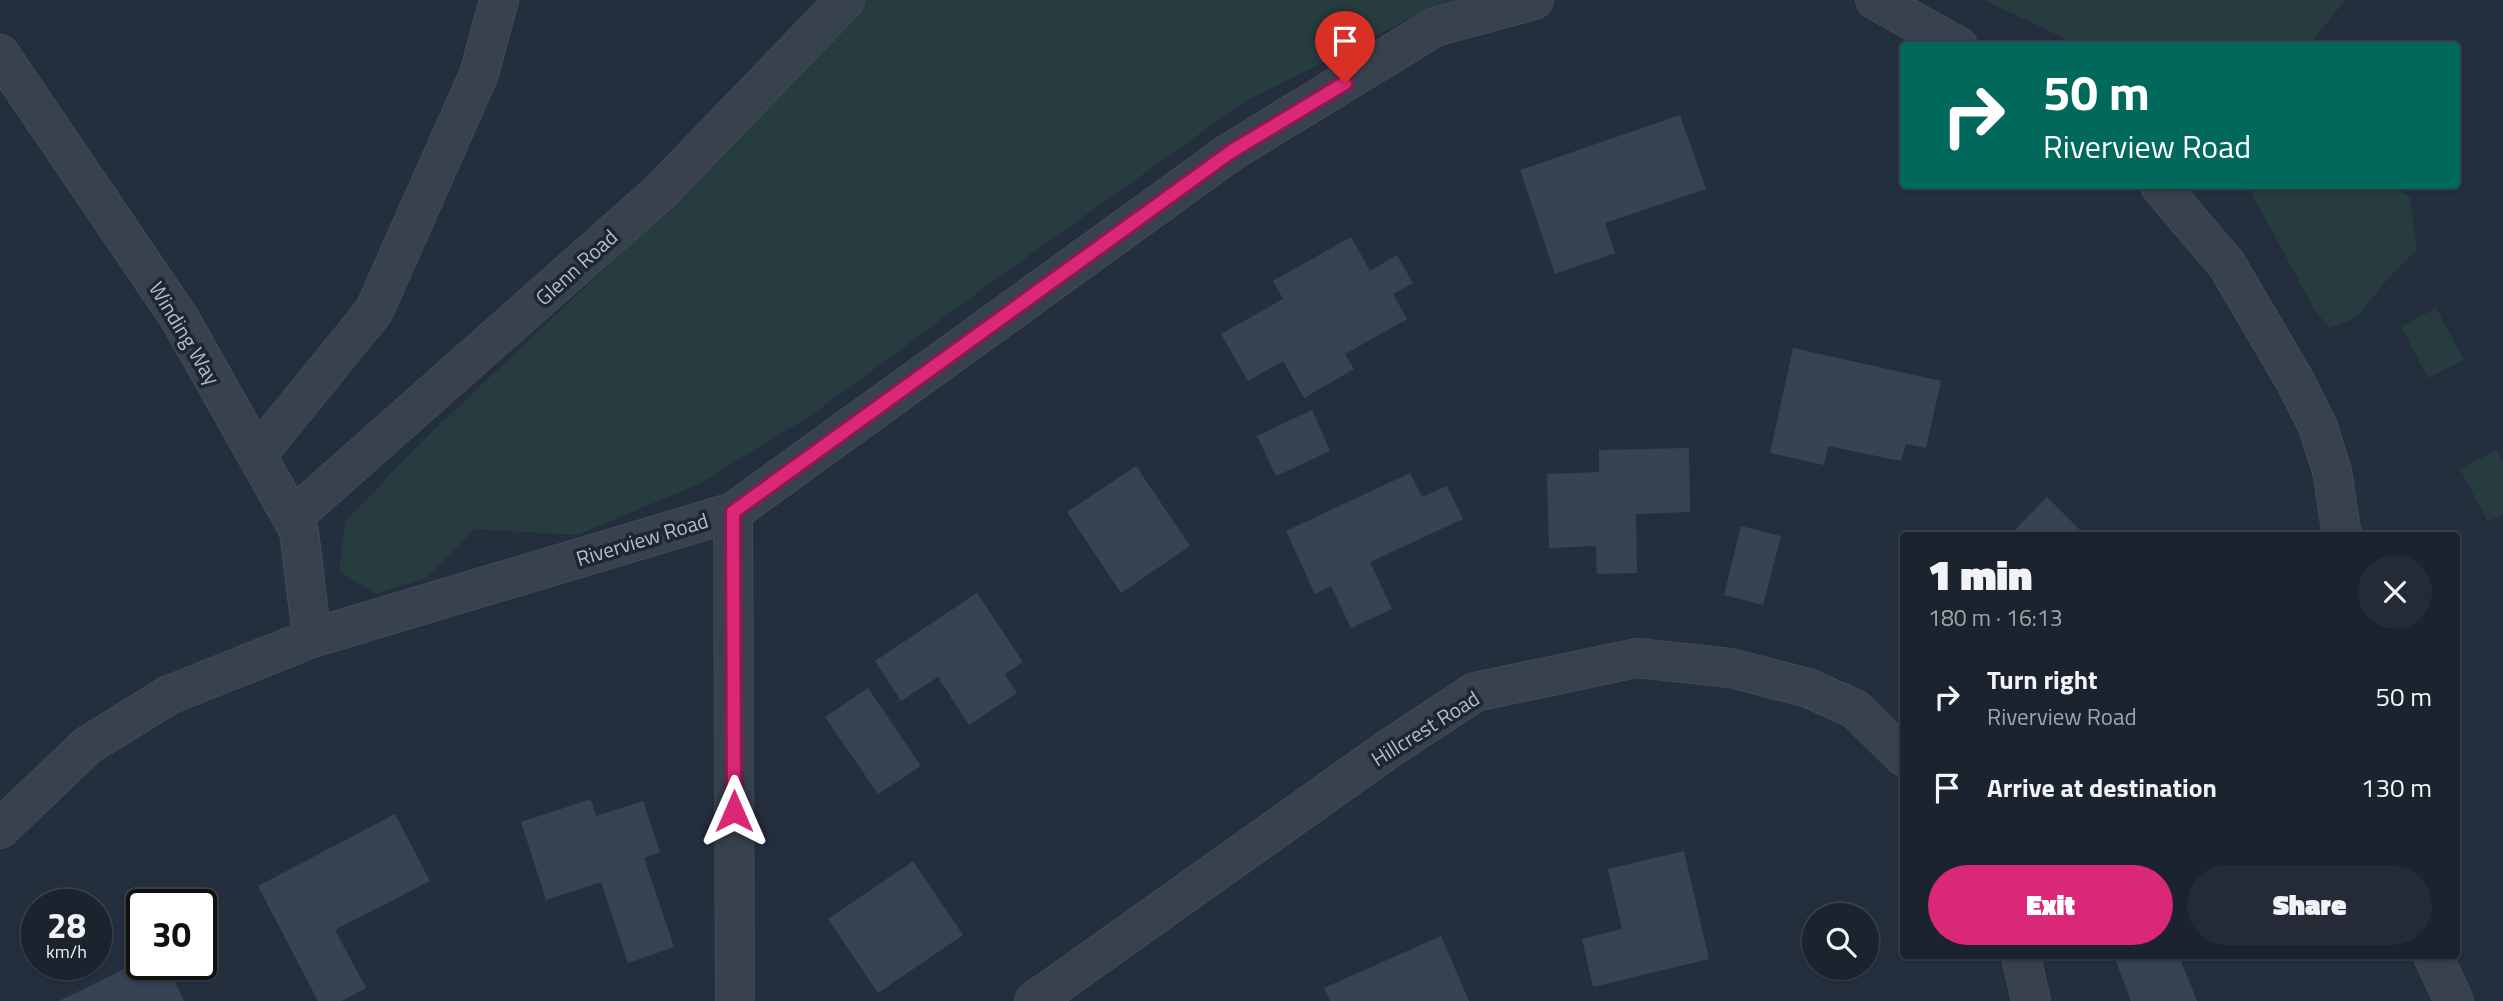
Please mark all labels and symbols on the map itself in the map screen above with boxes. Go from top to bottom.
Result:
pin [1315,11,1375,83]
street label: Glenn Road [528,221,624,313]
street label: Winding Way [141,275,229,391]
street label: Riverview Road [572,504,712,574]
street label: Hillcrest Road [1365,682,1485,774]
position arrow [697,774,771,848]
speed limit sign: 30 [126,889,217,980]

